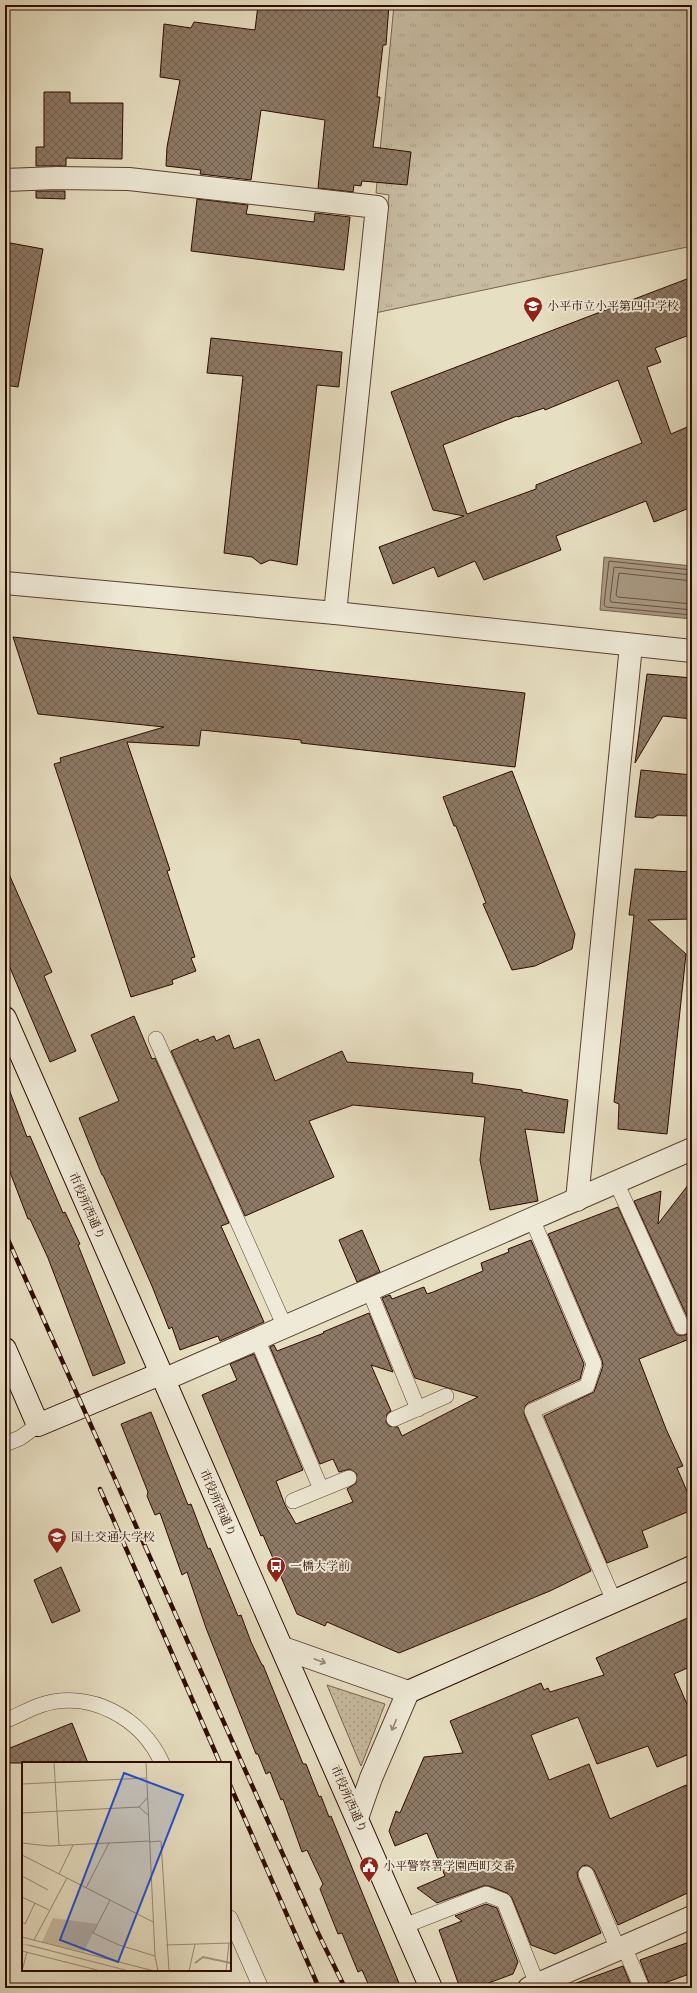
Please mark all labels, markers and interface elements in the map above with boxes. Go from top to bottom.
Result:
school or university icon: 小平市立小平第四中学校 [522,295,544,323]
place label: 小平市立小平第四中学校 [547,298,679,314]
street label: 市役所西通り [65,1170,109,1242]
street label: 市役所西通り [196,1467,240,1539]
school or university icon: 国土交通大学校 [46,1526,68,1554]
place label: 国土交通大学校 [71,1529,155,1545]
bus stop icon: 一橋大学前 [265,1555,287,1583]
place label: 一橋大学前 [290,1558,350,1574]
one-way arrow [313,1658,325,1666]
one-way arrow [390,1719,397,1731]
inset map [22,1762,231,1971]
street label: 市役所西通り [327,1763,371,1835]
public building icon: 小平警察署学園西町交番 [358,1855,380,1883]
place label: 小平警察署学園西町交番 [383,1858,515,1874]

